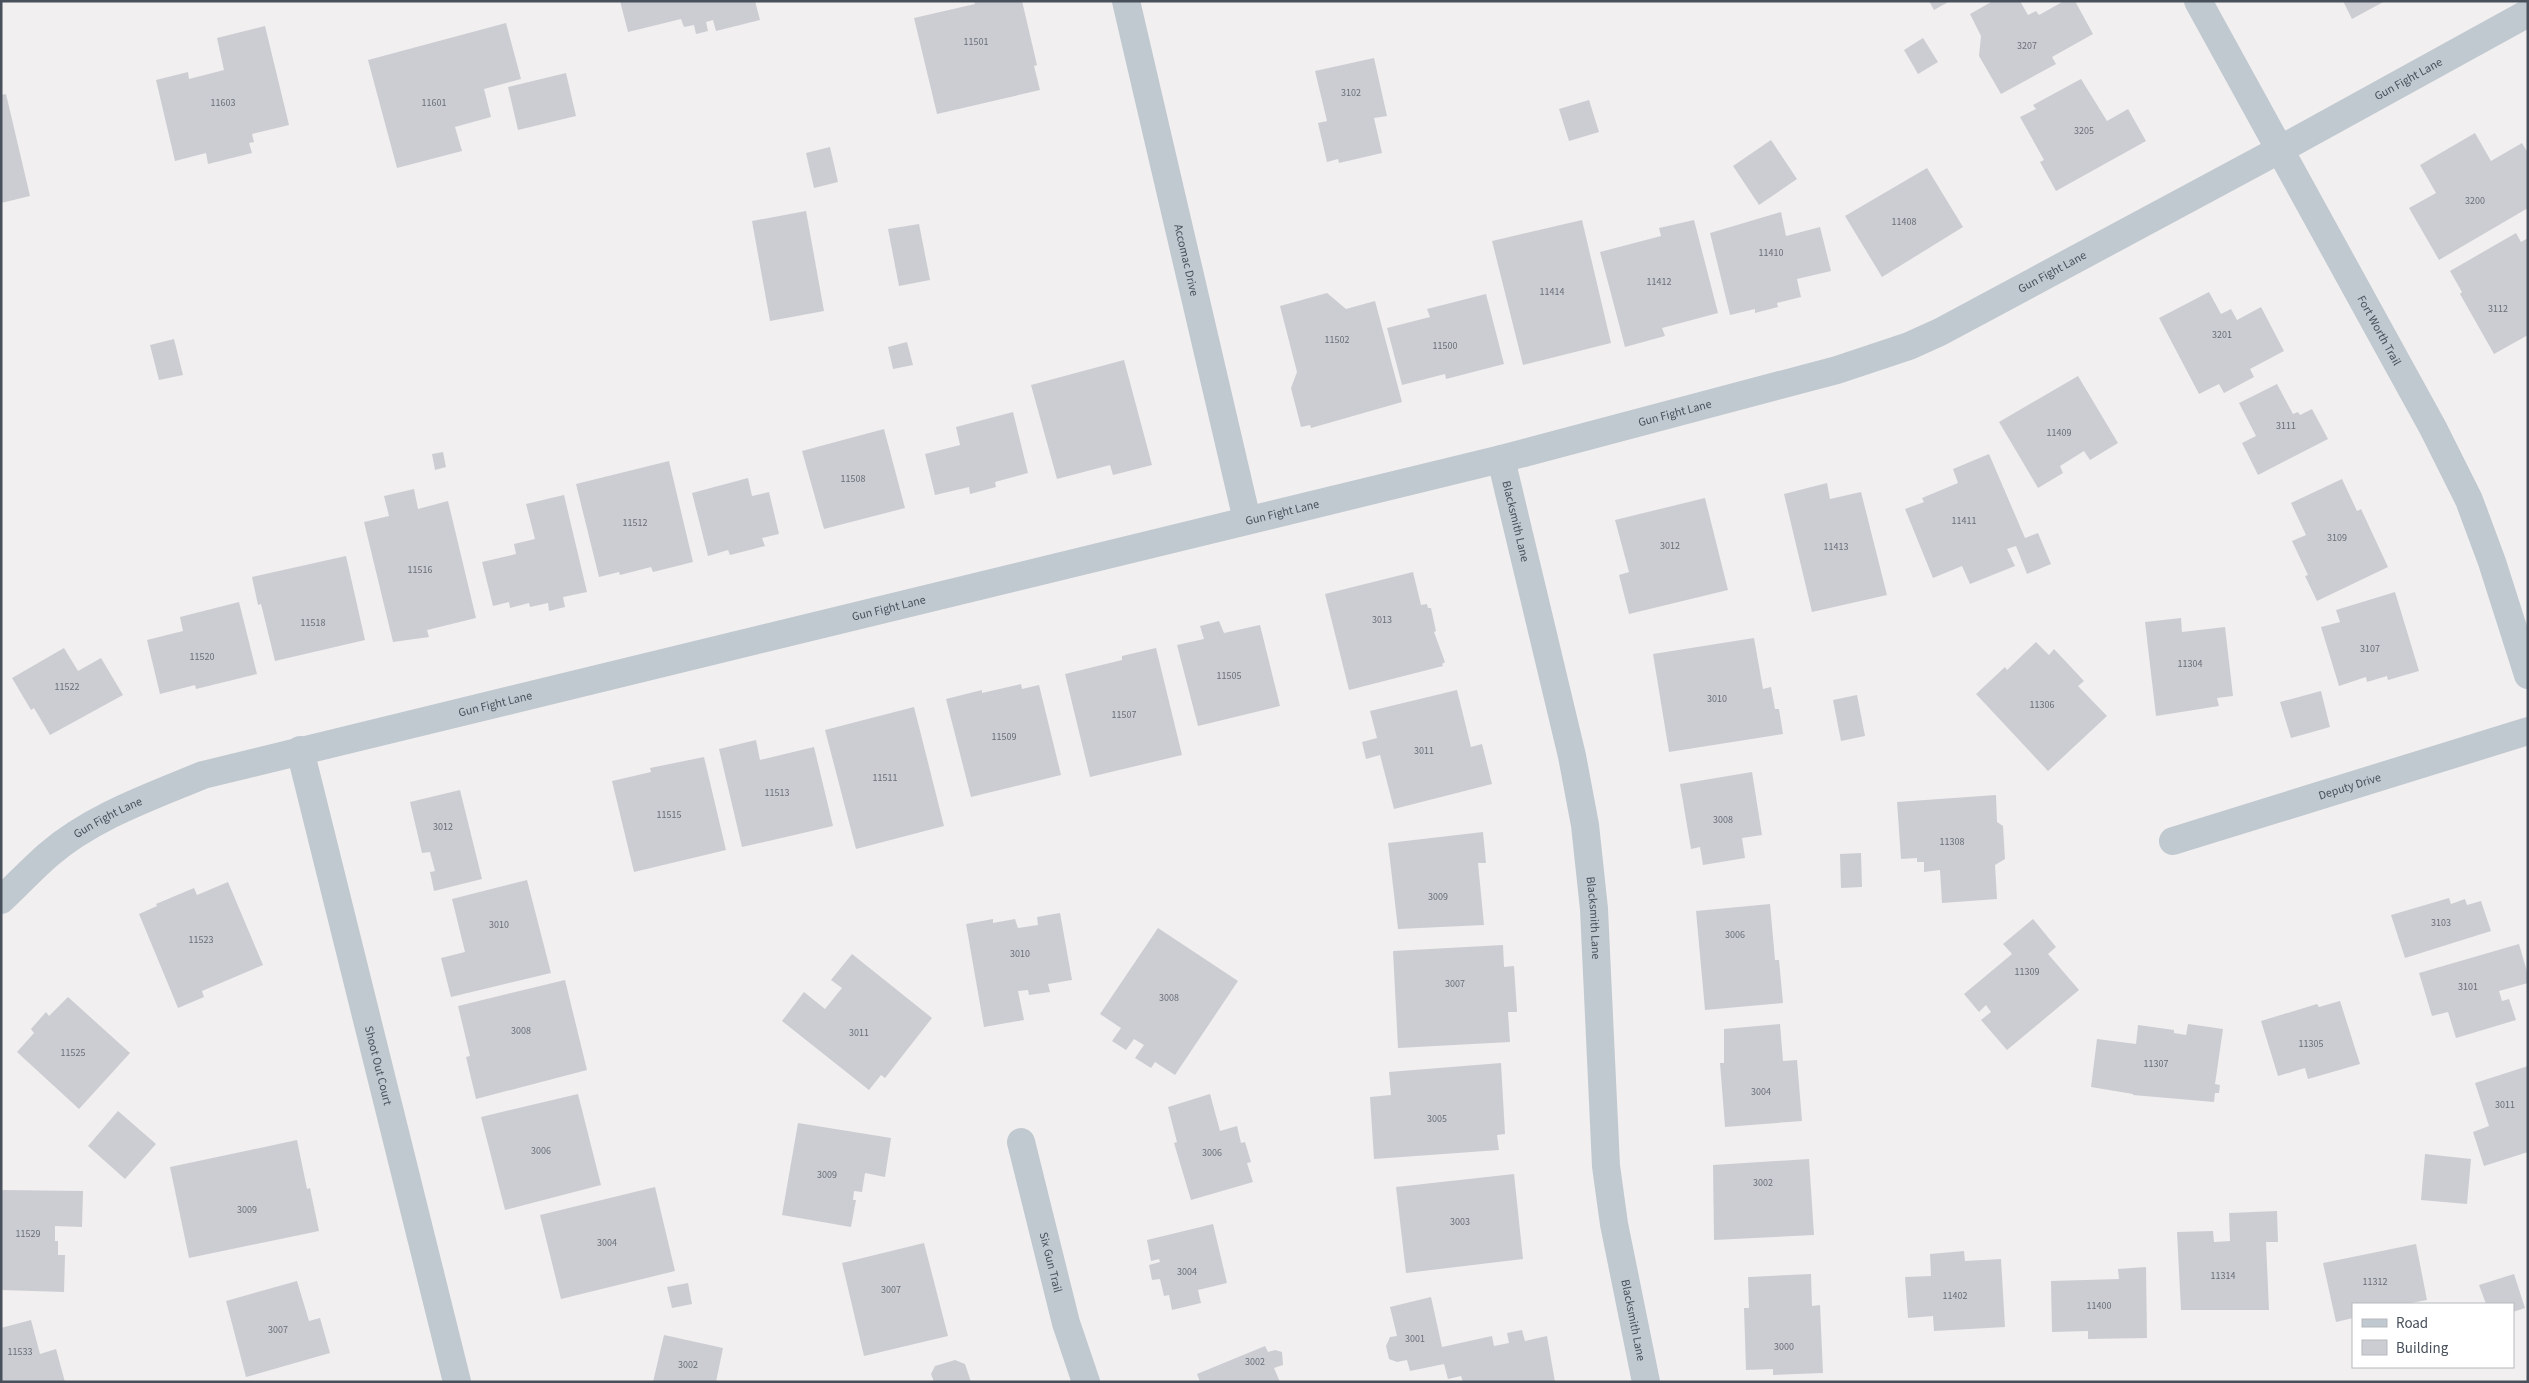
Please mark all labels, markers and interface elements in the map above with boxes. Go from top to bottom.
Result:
house number: 11501 [964,35,988,49]
house number: 3207 [2017,39,2037,53]
street label: Gun Fight Lane [2371,53,2445,104]
house number: 3102 [1341,86,1361,100]
house number: 11603 [211,96,235,110]
house number: 11601 [422,96,446,110]
house number: 3205 [2074,124,2094,138]
house number: 3200 [2465,194,2485,208]
house number: 11408 [1892,215,1916,229]
street label: Accomac Drive [1170,222,1203,298]
house number: 11410 [1759,246,1783,260]
street label: Gun Fight Lane [2015,246,2089,297]
house number: 11412 [1647,275,1671,289]
house number: 11414 [1540,285,1564,299]
street label: Fort Worth Trail [2353,292,2406,369]
house number: 3112 [2488,302,2508,316]
house number: 3201 [2212,328,2232,342]
house number: 11502 [1325,333,1349,347]
house number: 11500 [1433,339,1457,353]
street label: Gun Fight Lane [1636,395,1713,431]
house number: 3111 [2276,419,2296,433]
house number: 11409 [2047,426,2071,440]
house number: 11508 [841,472,865,486]
street label: Blacksmith Lane [1498,479,1534,564]
street label: Gun Fight Lane [1244,495,1321,529]
house number: 11411 [1952,514,1976,528]
house number: 11512 [623,516,647,530]
house number: 3109 [2327,531,2347,545]
house number: 3012 [1660,539,1680,553]
house number: 11413 [1824,540,1848,554]
house number: 11516 [408,563,432,577]
street label: Gun Fight Lane [850,591,927,625]
house number: 3013 [1372,613,1392,627]
house number: 11518 [301,616,325,630]
house number: 3107 [2360,642,2380,656]
house number: 11520 [190,650,214,664]
house number: 11304 [2178,657,2202,671]
house number: 11505 [1217,669,1241,683]
house number: 11522 [55,680,79,694]
street label: Gun Fight Lane [457,687,534,721]
house number: 3010 [1707,692,1727,706]
house number: 11306 [2030,698,2054,712]
house number: 11507 [1112,708,1136,722]
house number: 11509 [992,730,1016,744]
house number: 3011 [1414,744,1434,758]
street label: Deputy Drive [2316,769,2383,804]
house number: 11511 [873,771,897,785]
house number: 11513 [765,786,789,800]
street label: Gun Fight Lane [70,793,145,842]
house number: 11515 [657,808,681,822]
house number: 3008 [1713,813,1733,827]
house number: 3012 [433,820,453,834]
house number: 11308 [1940,835,1964,849]
street label: Blacksmith Lane [1582,876,1605,960]
house number: 3009 [1428,890,1448,904]
house number: 3103 [2431,916,2451,930]
house number: 3010 [489,918,509,932]
house number: 3006 [1725,928,1745,942]
house number: 11523 [189,933,213,947]
house number: 3010 [1010,947,1030,961]
house number: 11309 [2015,965,2039,979]
house number: 3007 [1445,977,1465,991]
house number: 3101 [2458,980,2478,994]
house number: 3008 [1159,991,1179,1005]
street label: Shoot Out Court [360,1024,396,1107]
house number: 3008 [511,1024,531,1038]
house number: 3011 [849,1026,869,1040]
house number: 11305 [2299,1037,2323,1051]
house number: 11525 [61,1046,85,1060]
house number: 11307 [2144,1057,2168,1071]
house number: 3004 [1751,1085,1771,1099]
house number: 3011 [2495,1098,2515,1112]
house number: 3005 [1427,1112,1447,1126]
house number: 3006 [531,1144,551,1158]
house number: 3006 [1202,1146,1222,1160]
house number: 3009 [817,1168,837,1182]
house number: 3002 [1753,1176,1773,1190]
house number: 3009 [237,1203,257,1217]
house number: 3003 [1450,1215,1470,1229]
house number: 11529 [16,1227,40,1241]
street label: Six Gun Trail [1035,1230,1067,1294]
house number: 3004 [597,1236,617,1250]
house number: 3004 [1177,1265,1197,1279]
house number: 11314 [2211,1269,2235,1283]
house number: 11312 [2363,1275,2387,1289]
street label: Blacksmith Lane [1617,1278,1650,1363]
house number: 3007 [881,1283,901,1297]
house number: 11402 [1943,1289,1967,1303]
house number: 11400 [2087,1299,2111,1313]
legend [2352,1303,2514,1368]
text: Road [2396,1313,2428,1334]
house number: 3007 [268,1323,288,1337]
house number: 3001 [1405,1332,1425,1346]
text: Building [2396,1338,2449,1359]
house number: 3000 [1774,1340,1794,1354]
house number: 11533 [8,1345,32,1359]
house number: 3002 [1245,1355,1265,1369]
house number: 3002 [678,1358,698,1372]

